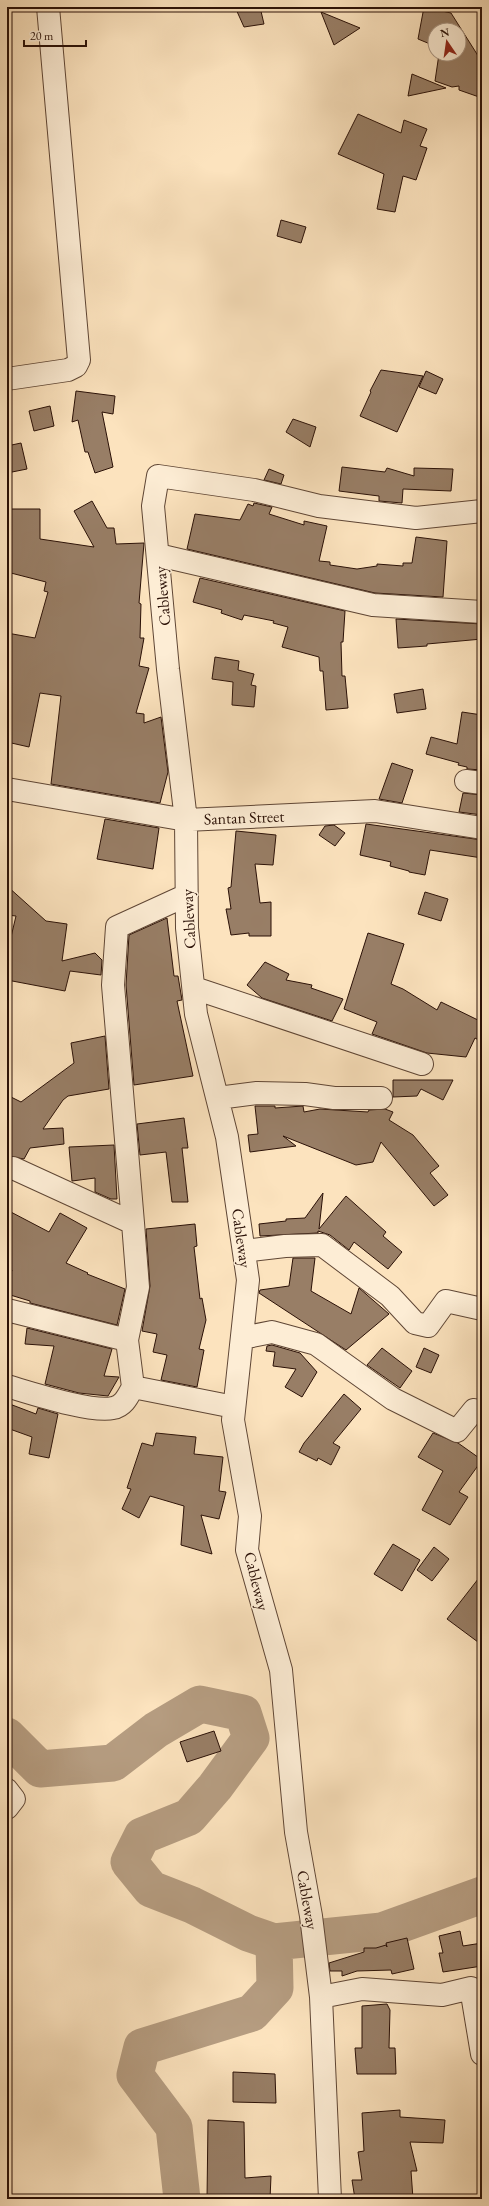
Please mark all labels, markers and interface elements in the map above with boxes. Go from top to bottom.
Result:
scale bar [24,22,86,48]
north arrow [427,22,467,62]
text: N [439,24,451,40]
text: 20 m [30,28,54,44]
street label: Cableway [149,564,176,627]
street label: Santan Street [203,806,285,829]
street label: Cableway [176,888,201,949]
street label: Cableway [227,1207,256,1270]
street label: Cableway [239,1550,274,1614]
street label: Cableway [292,1869,323,1932]

